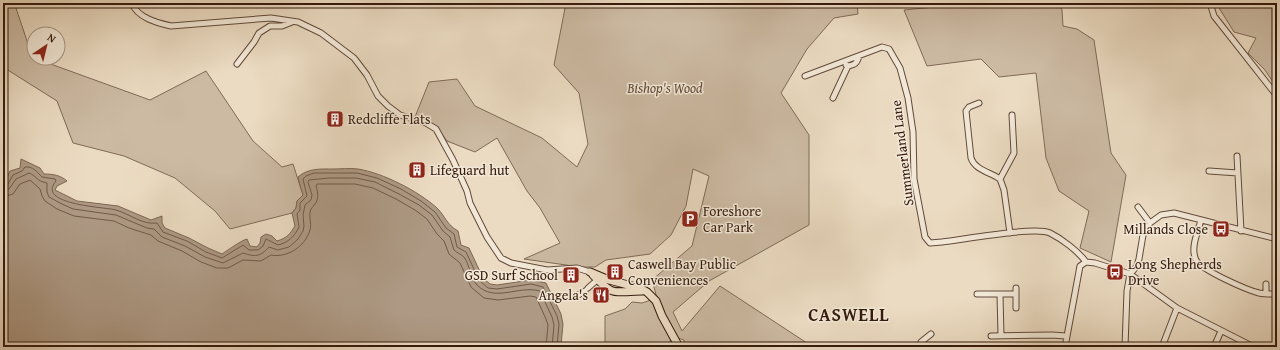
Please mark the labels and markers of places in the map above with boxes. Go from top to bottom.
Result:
building icon: Redcliffe Flats [325,109,345,129]
place label: Redcliffe Flats [348,109,430,129]
building icon: Lifeguard hut [407,160,427,180]
place label: Lifeguard hut [430,160,510,180]
place label: Foreshore Car Park [703,201,762,237]
parking icon: Foreshore Car Park [680,209,700,229]
place label: Millands Close [1123,219,1208,239]
bus stop icon: Millands Close [1211,219,1231,239]
place label: Caswell Bay Public Conveniences [628,254,736,290]
place label: Long Shepherds Drive [1128,254,1222,290]
building icon: Caswell Bay Public Conveniences [605,262,625,282]
bus stop icon: Long Shepherds Drive [1105,262,1125,282]
place label: GSD Surf School [465,265,558,285]
building icon: GSD Surf School [561,265,581,285]
place label: Angela's [538,285,588,305]
restaurant icon: Angela's [591,285,611,305]

